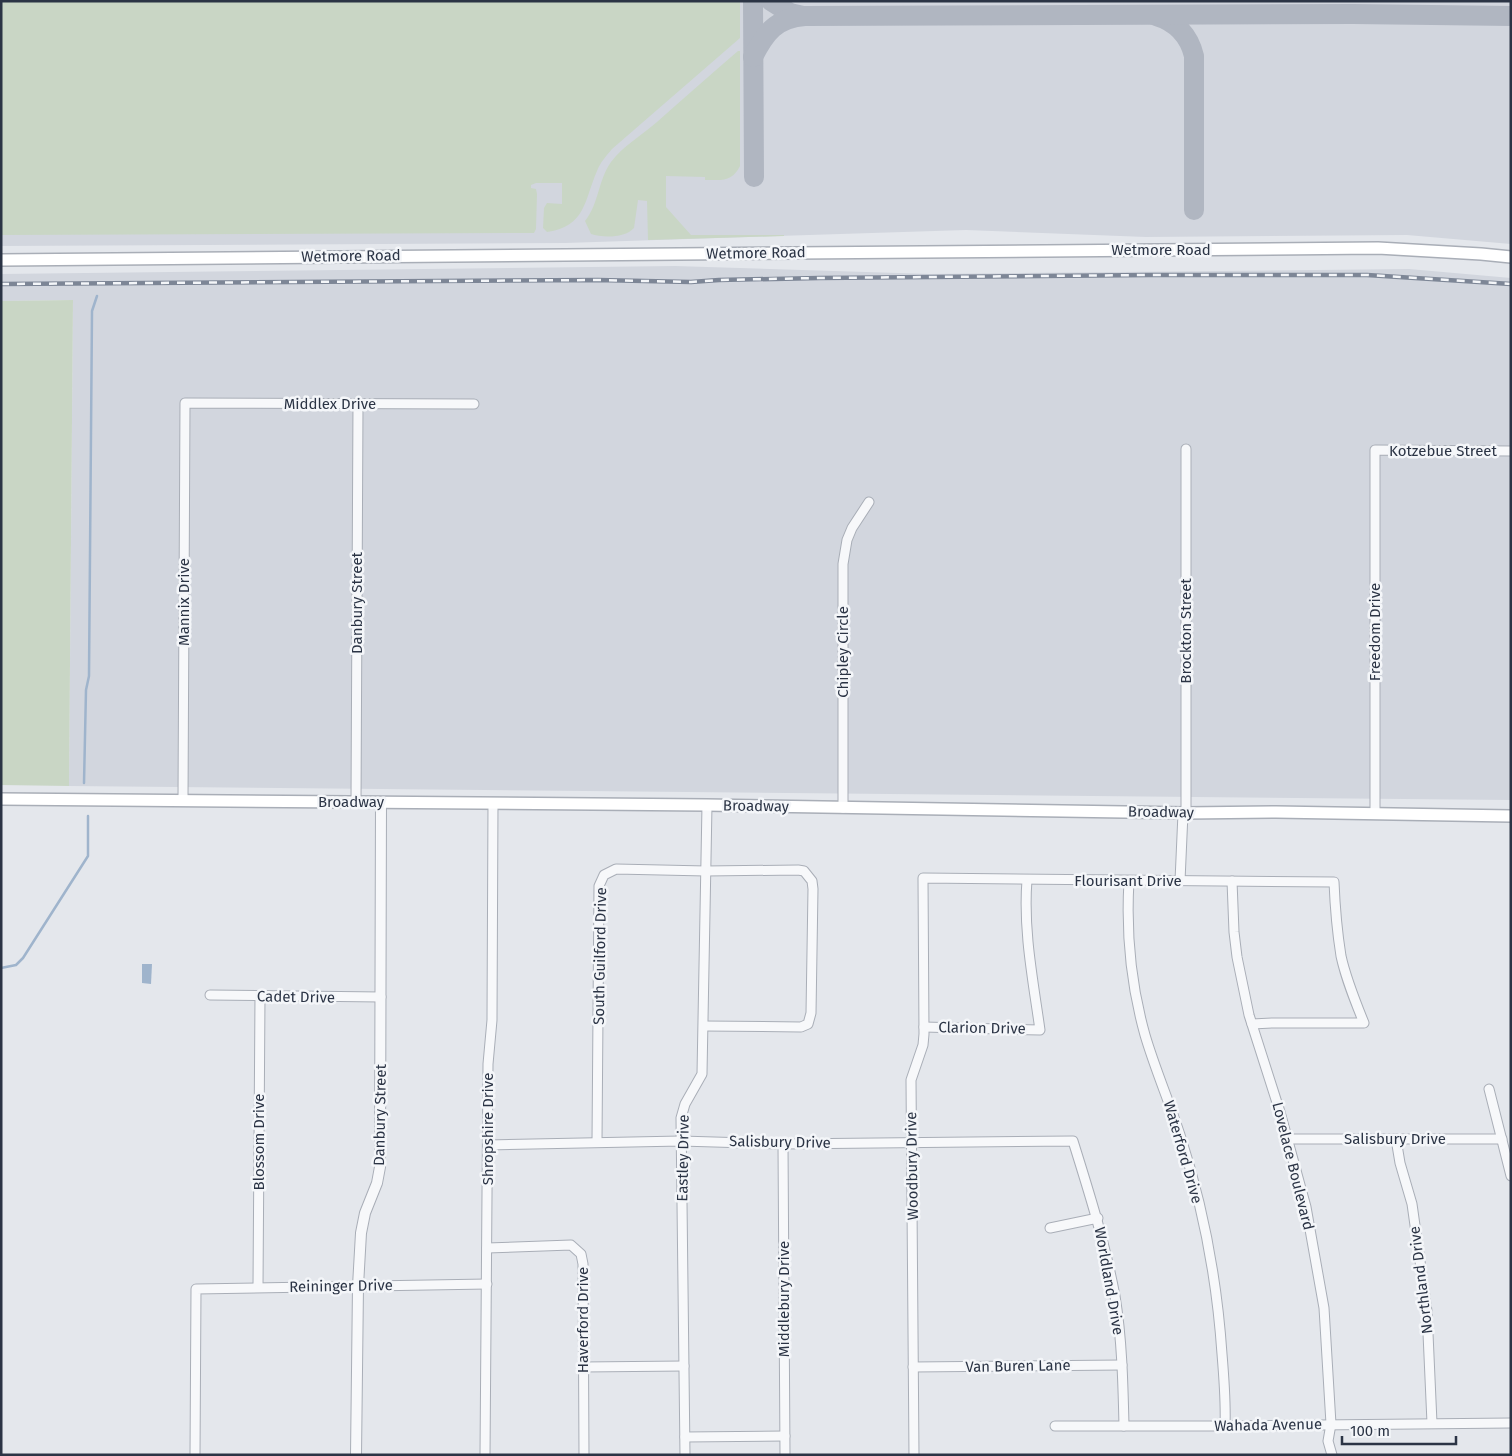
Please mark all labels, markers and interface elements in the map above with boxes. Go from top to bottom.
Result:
street label: Wetmore Road [1111,241,1211,259]
street label: Wetmore Road [706,243,806,263]
street label: Wetmore Road [301,246,401,266]
street label: Middlex Drive [284,395,376,413]
street label: Kotzebue Street [1389,442,1498,460]
street label: Danbury Street [348,551,366,654]
street label: Mannix Drive [175,558,193,646]
street label: Brockton Street [1177,578,1195,684]
street label: Freedom Drive [1366,583,1384,681]
street label: Chipley Circle [834,606,852,698]
street label: Broadway [318,793,385,811]
street label: Broadway [723,796,790,816]
street label: Broadway [1128,802,1195,822]
street label: Flourisant Drive [1074,872,1182,890]
street label: South Guilford Drive [590,887,610,1025]
street label: Cadet Drive [257,987,335,1007]
street label: Clarion Drive [938,1018,1026,1038]
street label: Danbury Street [370,1063,390,1166]
street label: Shropshire Drive [479,1073,497,1185]
street label: Blossom Drive [250,1094,268,1190]
street label: Waterford Drive [1160,1098,1206,1206]
street label: Lovelace Boulevard [1268,1100,1318,1232]
street label: Woodbury Drive [902,1111,922,1221]
street label: Eastley Drive [673,1114,693,1202]
street label: Salisbury Drive [1344,1130,1446,1148]
street label: Salisbury Drive [729,1132,831,1152]
street label: Northland Drive [1405,1225,1437,1335]
street label: Worldland Drive [1091,1226,1127,1336]
street label: Middlebury Drive [775,1241,793,1357]
street label: Haverford Drive [574,1267,592,1373]
street label: Reininger Drive [289,1276,393,1296]
street label: Van Buren Lane [965,1356,1071,1376]
scale bar [1342,1414,1456,1446]
street label: Wahada Avenue [1214,1415,1322,1435]
text: 100 m [1350,1422,1390,1440]

